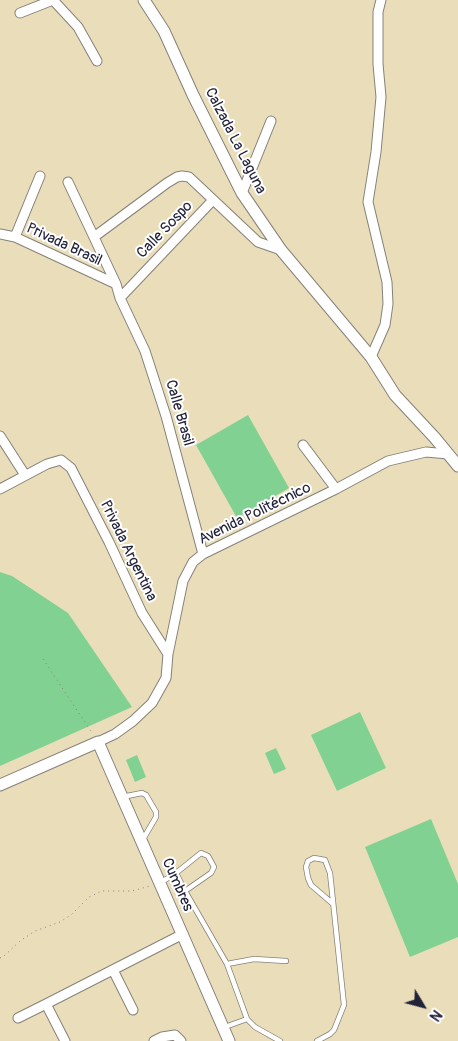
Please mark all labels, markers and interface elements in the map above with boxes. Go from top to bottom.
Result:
street label: Calzada La Laguna [200,85,270,197]
street label: Calle Sospo [133,198,197,262]
street label: Privada Brasil [23,220,105,270]
street label: Calle Brasil [161,378,197,448]
street label: Avenida Politécnico [196,479,314,549]
street label: Privada Argentina [96,498,160,604]
street label: Cumbres [157,856,197,914]
north arrow [398,981,448,1031]
text: N [426,1006,445,1024]

